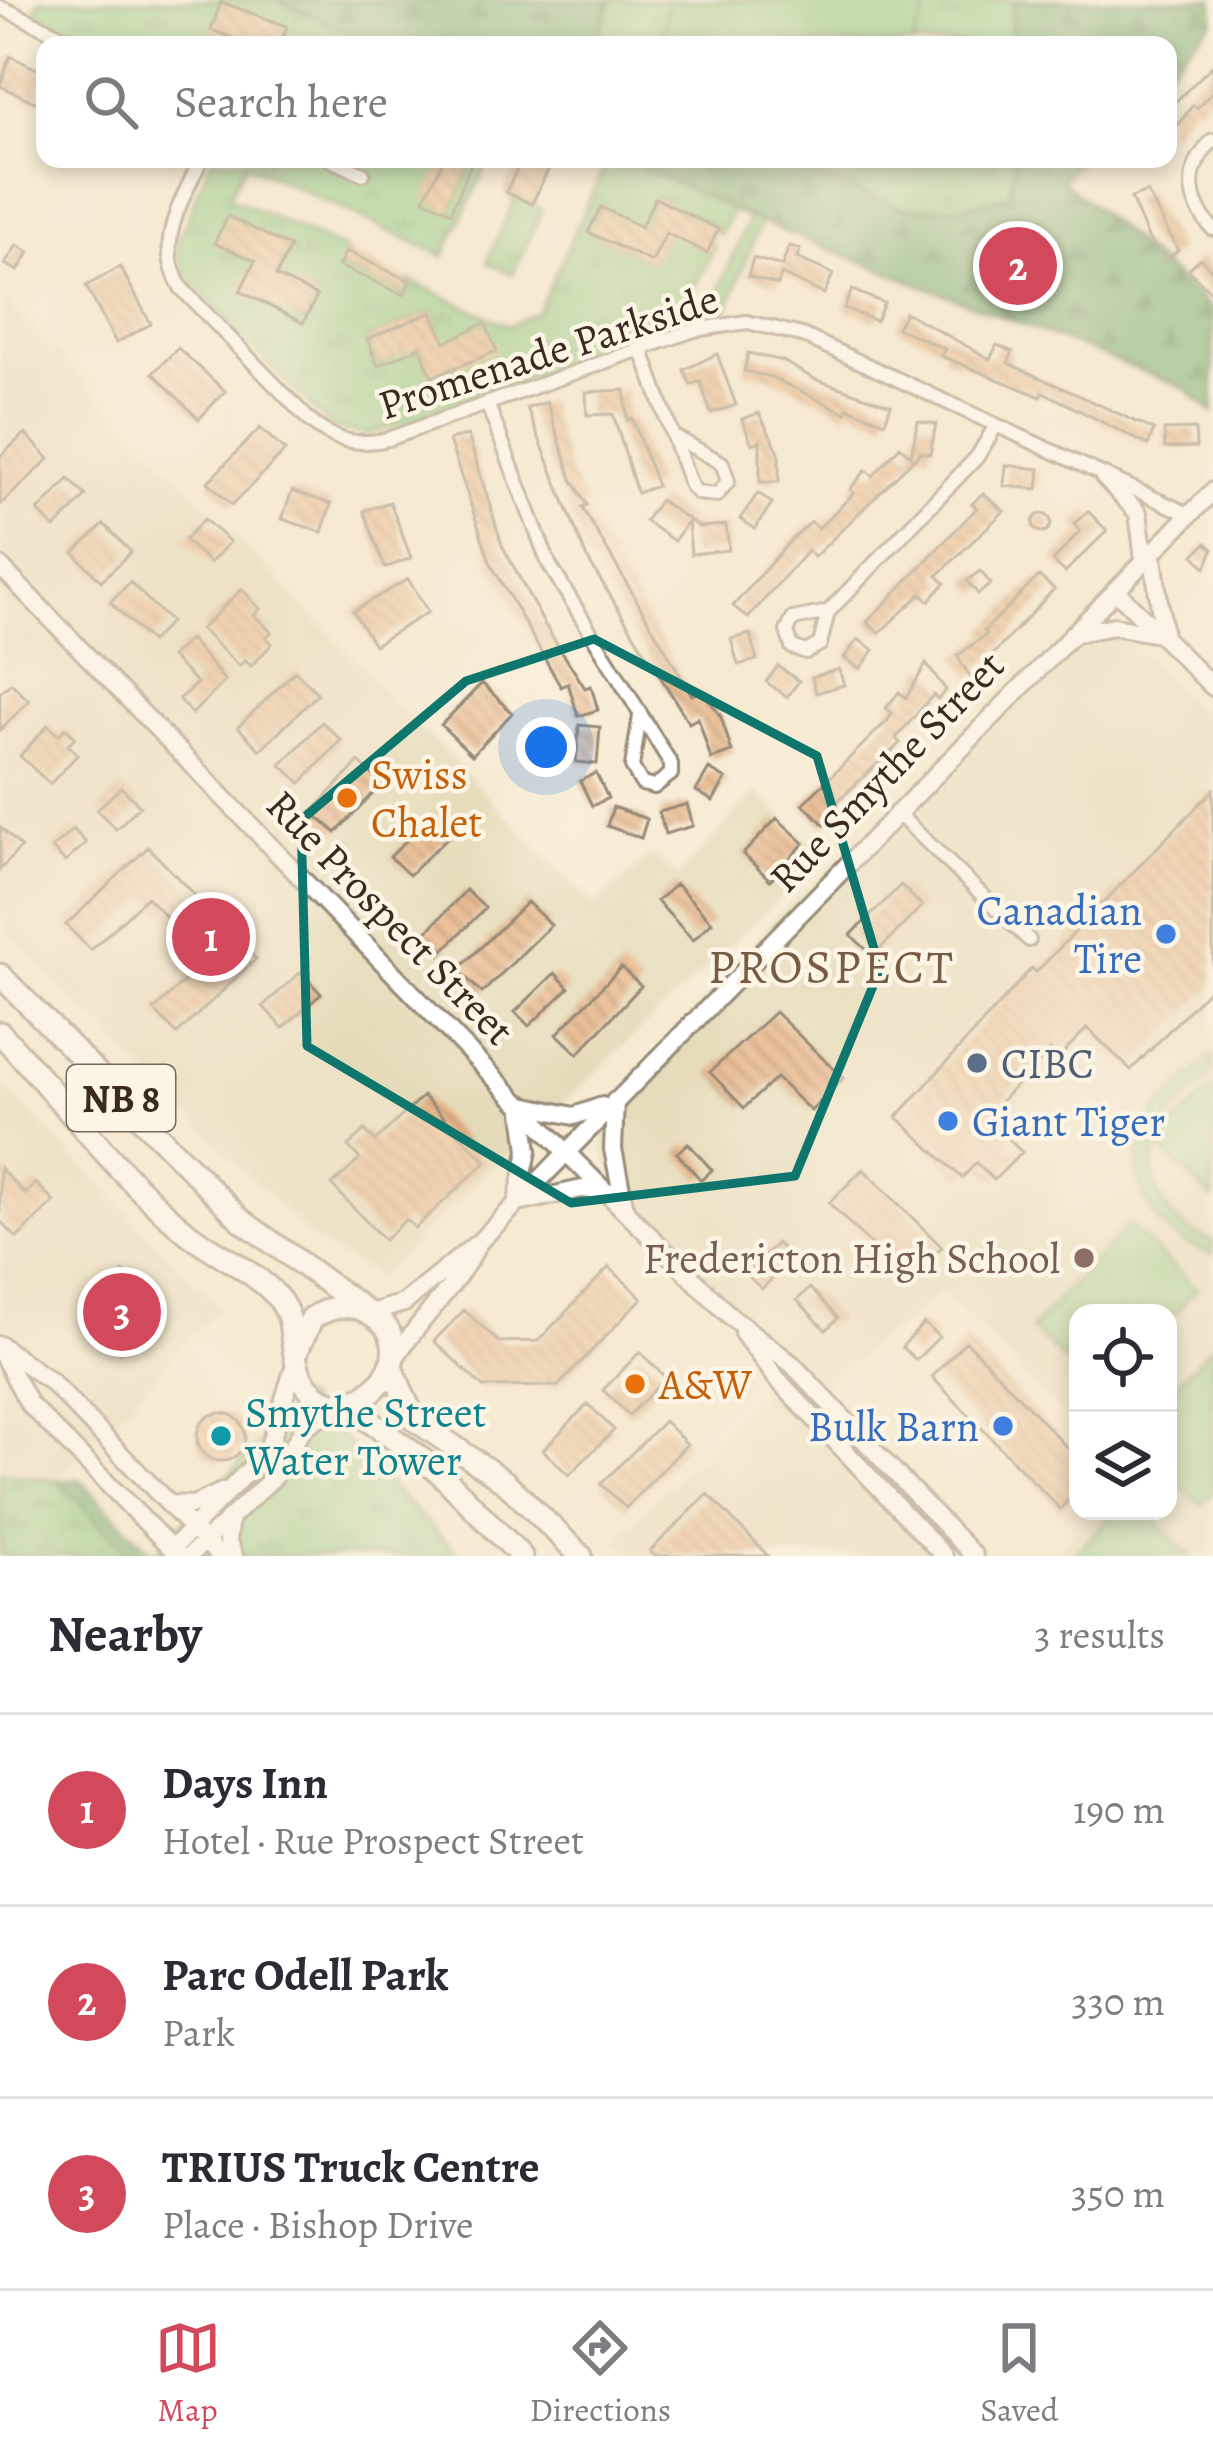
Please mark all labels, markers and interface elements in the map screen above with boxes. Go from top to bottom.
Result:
search box [36,36,1177,168]
icon: search [78,69,144,135]
text: Search here [174,71,388,133]
pin: 2 [979,221,1057,311]
street label: Promenade Parkside [371,270,725,433]
street label: Rue Smythe Street [756,638,1017,905]
your location [516,717,576,777]
place label: Swiss Chalet [371,746,482,851]
street label: Rue Prospect Street [254,777,527,1058]
marker: Swiss Chalet [334,785,360,811]
place label: Canadian Tire [977,882,1142,987]
pin: 1 [172,892,250,982]
marker: Canadian Tire [1153,921,1179,947]
district label: PROSPECT [708,934,956,1000]
place label: CIBC [1001,1035,1094,1092]
marker: CIBC [964,1050,990,1076]
road number: NB 8 [67,1065,175,1131]
place label: Giant Tiger [972,1093,1165,1150]
marker: Giant Tiger [935,1108,961,1134]
place label: Fredericton High School [643,1230,1060,1287]
marker: Fredericton High School [1071,1245,1097,1271]
pin: 3 [83,1267,161,1357]
map controls [1069,1304,1177,1520]
button: locate [1069,1304,1177,1412]
place label: A&W [658,1356,753,1413]
marker: A&W [622,1371,648,1397]
place label: Smythe Street Water Tower [244,1384,487,1489]
place label: Bulk Barn [808,1398,979,1455]
button: layers [1069,1412,1177,1520]
marker: Bulk Barn [990,1413,1016,1439]
marker: Smythe Street Water Tower [208,1423,234,1449]
text: Nearby [48,1599,202,1669]
text: 3 results [1034,1608,1165,1661]
text: Days Inn [162,1752,328,1814]
text: 1 [80,1783,94,1836]
text: 190 m [1073,1783,1165,1836]
text: Hotel · Rue Prospect Street [162,1814,584,1867]
text: Parc Odell Park [162,1944,449,2006]
text: 2 [78,1975,96,2028]
text: 330 m [1072,1975,1165,2028]
text: Park [162,2006,235,2059]
text: TRIUS Truck Centre [162,2136,540,2198]
text: 3 [79,2167,95,2220]
text: 350 m [1071,2167,1165,2220]
text: Place · Bishop Drive [162,2198,473,2251]
tab: Map [155,2315,221,2432]
tab: Directions [530,2315,671,2432]
tab: Saved [980,2315,1058,2432]

